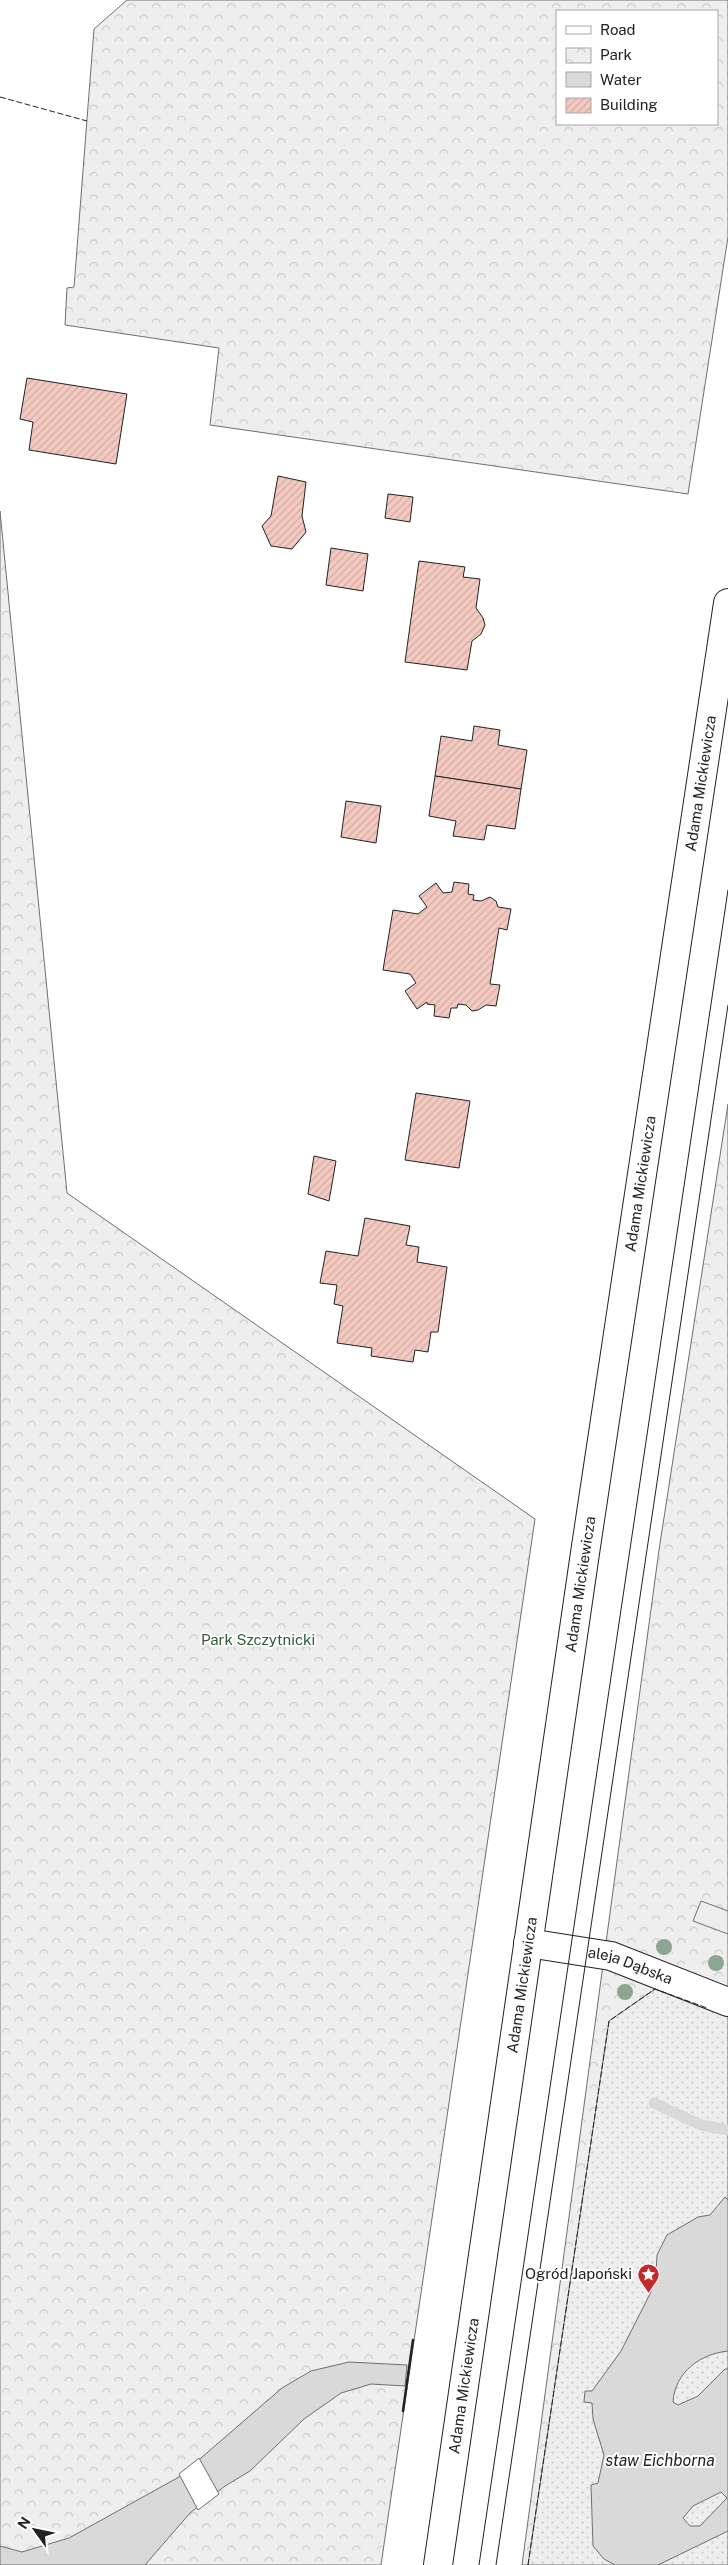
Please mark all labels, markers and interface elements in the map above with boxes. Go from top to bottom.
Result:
legend [556,10,718,125]
text: Road [600,21,636,38]
text: Park [600,46,632,63]
text: Water [600,71,642,88]
text: Building [600,96,658,113]
street label: Adama Mickiewicza [682,714,719,852]
street label: Adama Mickiewicza [621,1115,659,1253]
street label: Adama Mickiewicza [562,1515,598,1653]
park label: Park Szczytnicki [201,1631,315,1648]
street label: Adama Mickiewicza [503,1916,540,2054]
street label: aleja Dąbska [587,1944,675,1987]
place icon: Ogród Japoński [636,2262,660,2293]
place label: Ogród Japoński [525,2265,632,2282]
street label: Adama Mickiewicza [445,2317,482,2455]
water label: staw Eichborna [605,2451,715,2470]
north arrow [10,2505,60,2555]
text: N [14,2514,34,2532]

